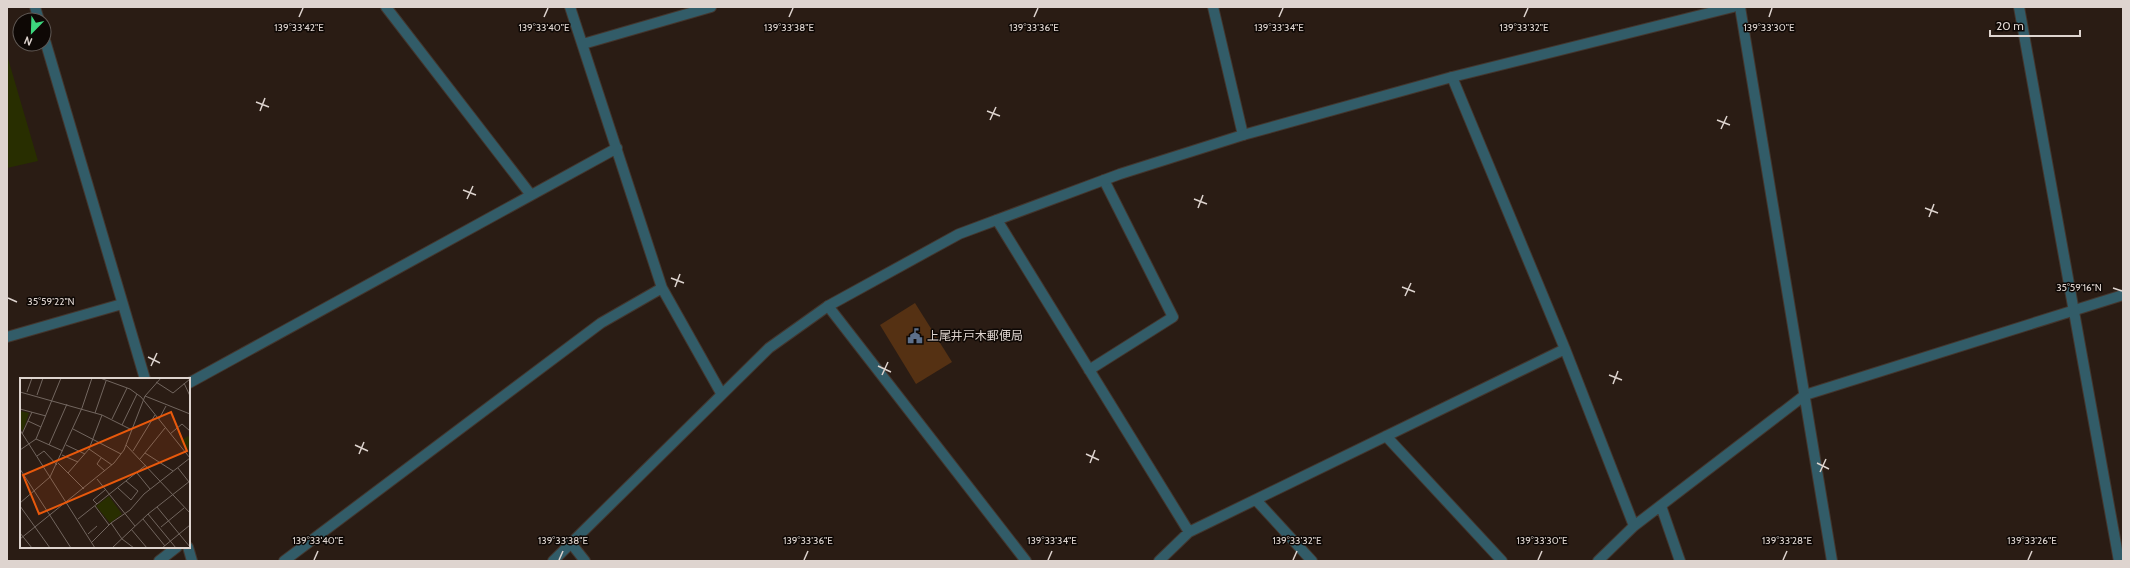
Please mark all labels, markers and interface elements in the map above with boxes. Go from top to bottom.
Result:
north arrow [12,12,52,52]
scale bar [1990,12,2080,38]
text: 20 m [1996,18,2024,33]
text: 139°33'42"E [274,21,324,34]
text: 139°33'40"E [518,21,570,34]
text: 139°33'38"E [764,21,814,34]
text: 139°33'36"E [1009,21,1059,34]
text: 139°33'34"E [1254,21,1304,34]
text: 139°33'32"E [1499,21,1549,34]
text: 139°33'30"E [1744,21,1795,34]
text: N [22,33,34,49]
text: 35°59'16"N [2056,281,2102,294]
text: 35°59'22"N [27,295,75,308]
public building icon: 上尾井戸木郵便局 [906,327,924,345]
place label: 上尾井戸木郵便局 [927,328,1023,343]
inset map [20,378,190,548]
text: 139°33'40"E [292,534,344,547]
text: 139°33'38"E [538,534,588,547]
text: 139°33'36"E [783,534,833,547]
text: 139°33'34"E [1027,534,1077,547]
text: 139°33'32"E [1272,534,1322,547]
text: 139°33'30"E [1517,534,1568,547]
text: 139°33'28"E [1762,534,1812,547]
text: 139°33'26"E [2007,534,2057,547]

